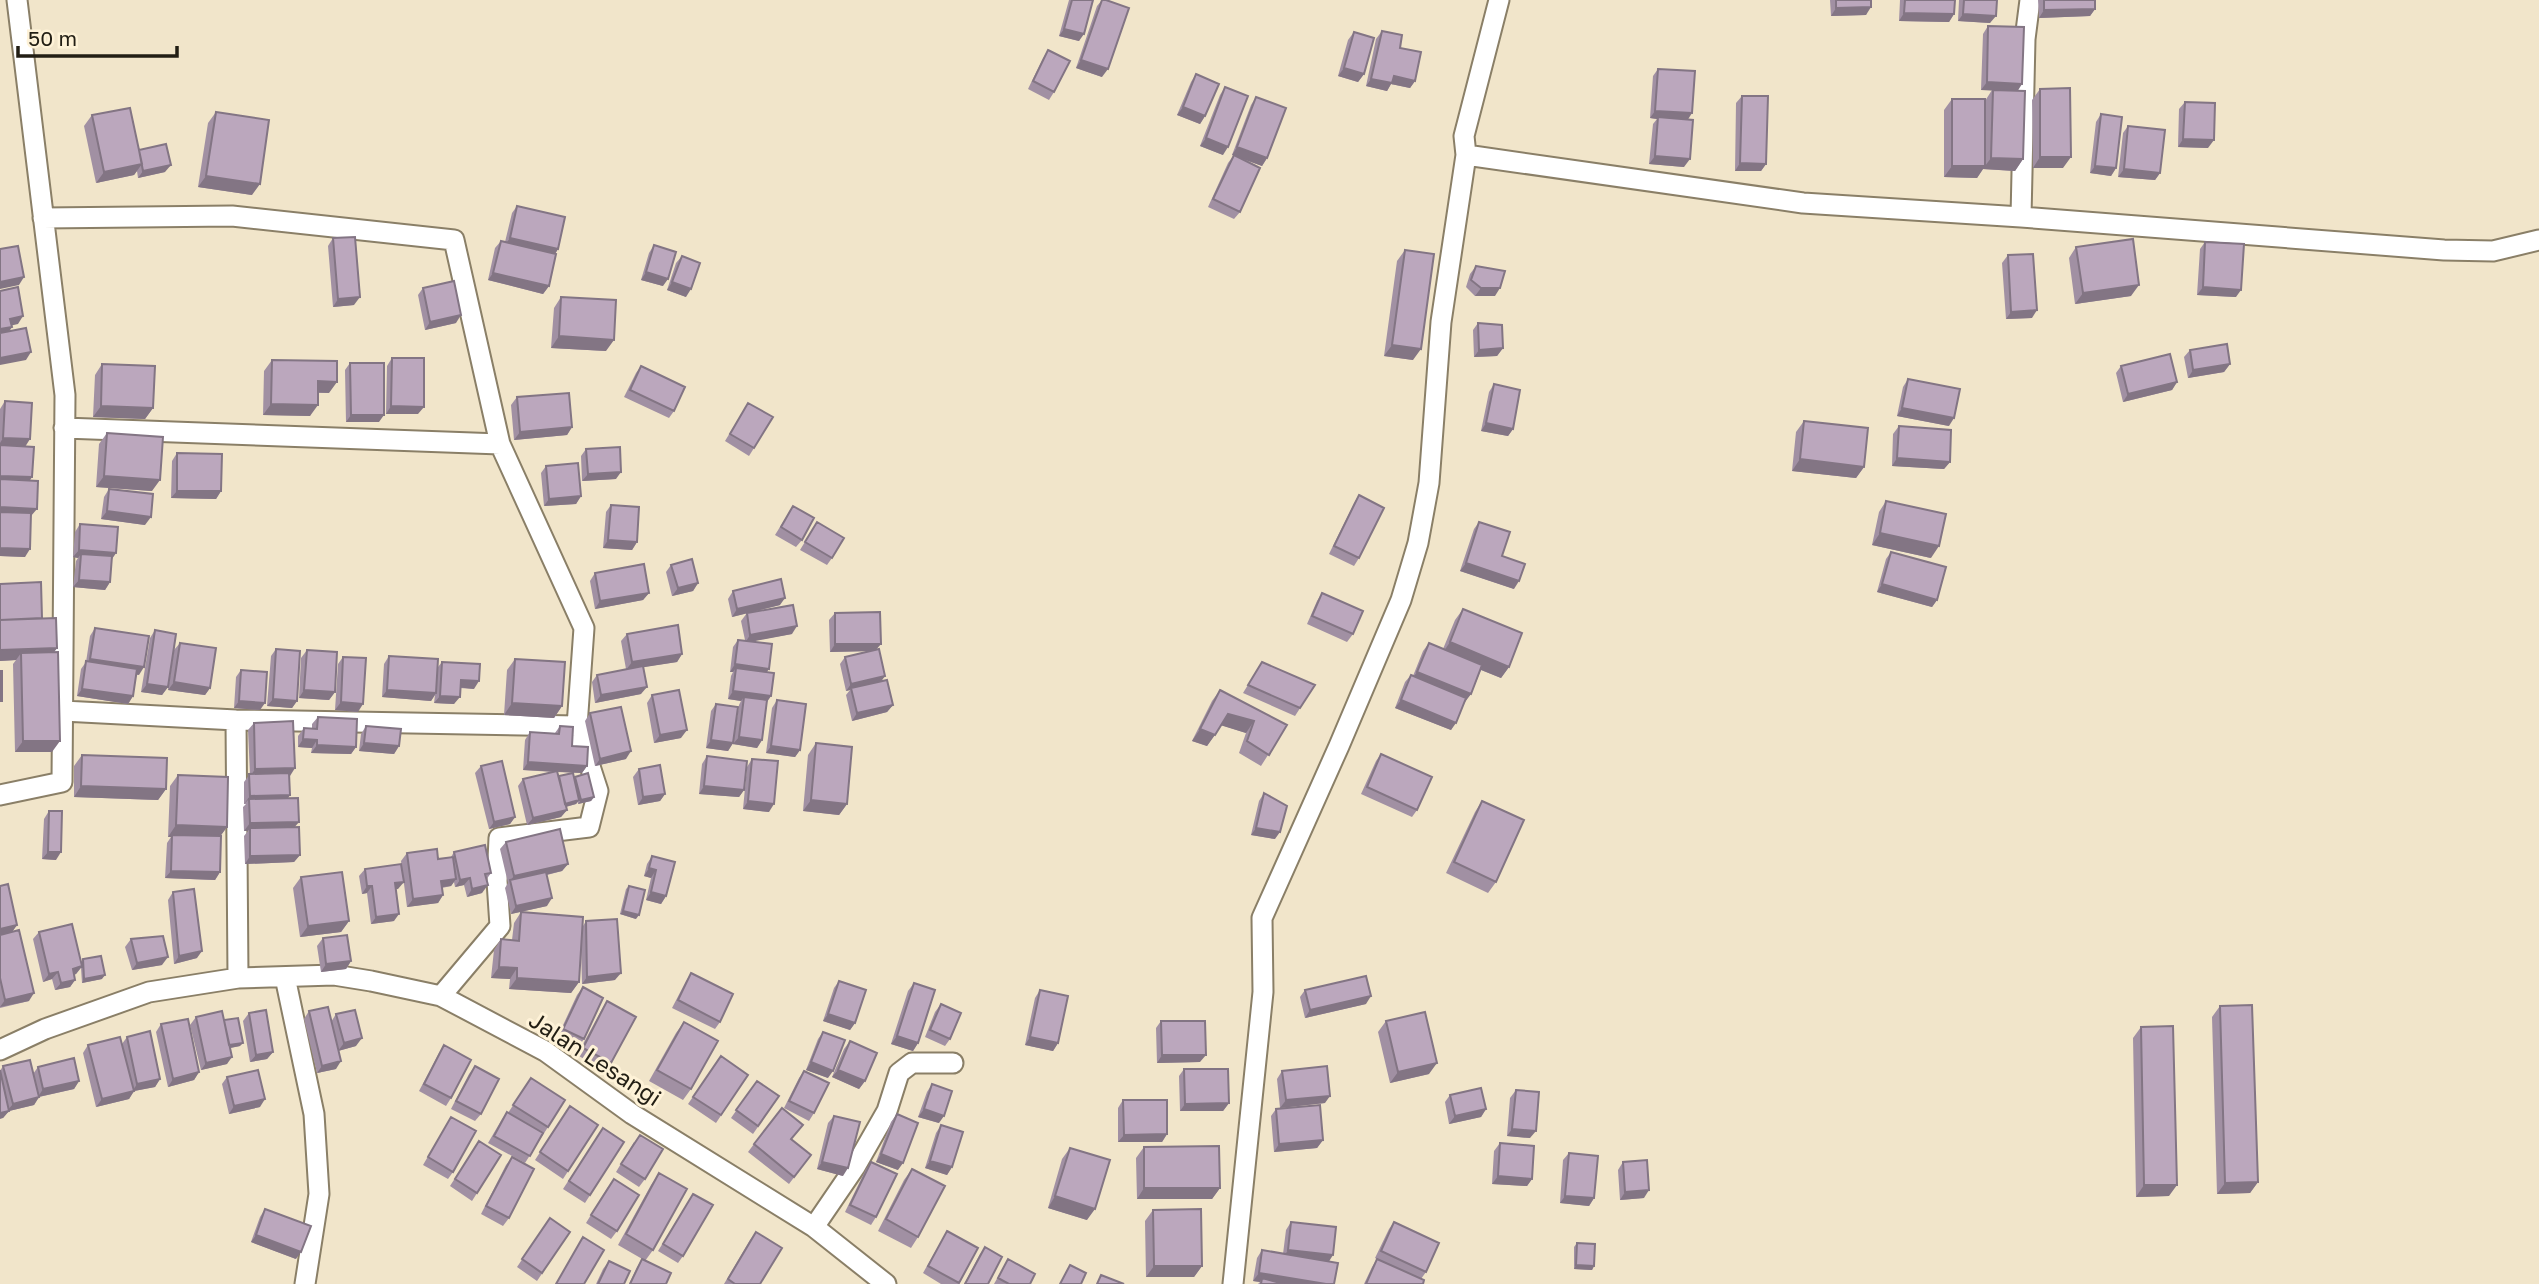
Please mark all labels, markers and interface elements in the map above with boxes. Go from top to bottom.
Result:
scale bar [18,14,177,58]
text: 50 m [28,25,77,51]
street label: Jalan Lesangi [524,1005,667,1111]

